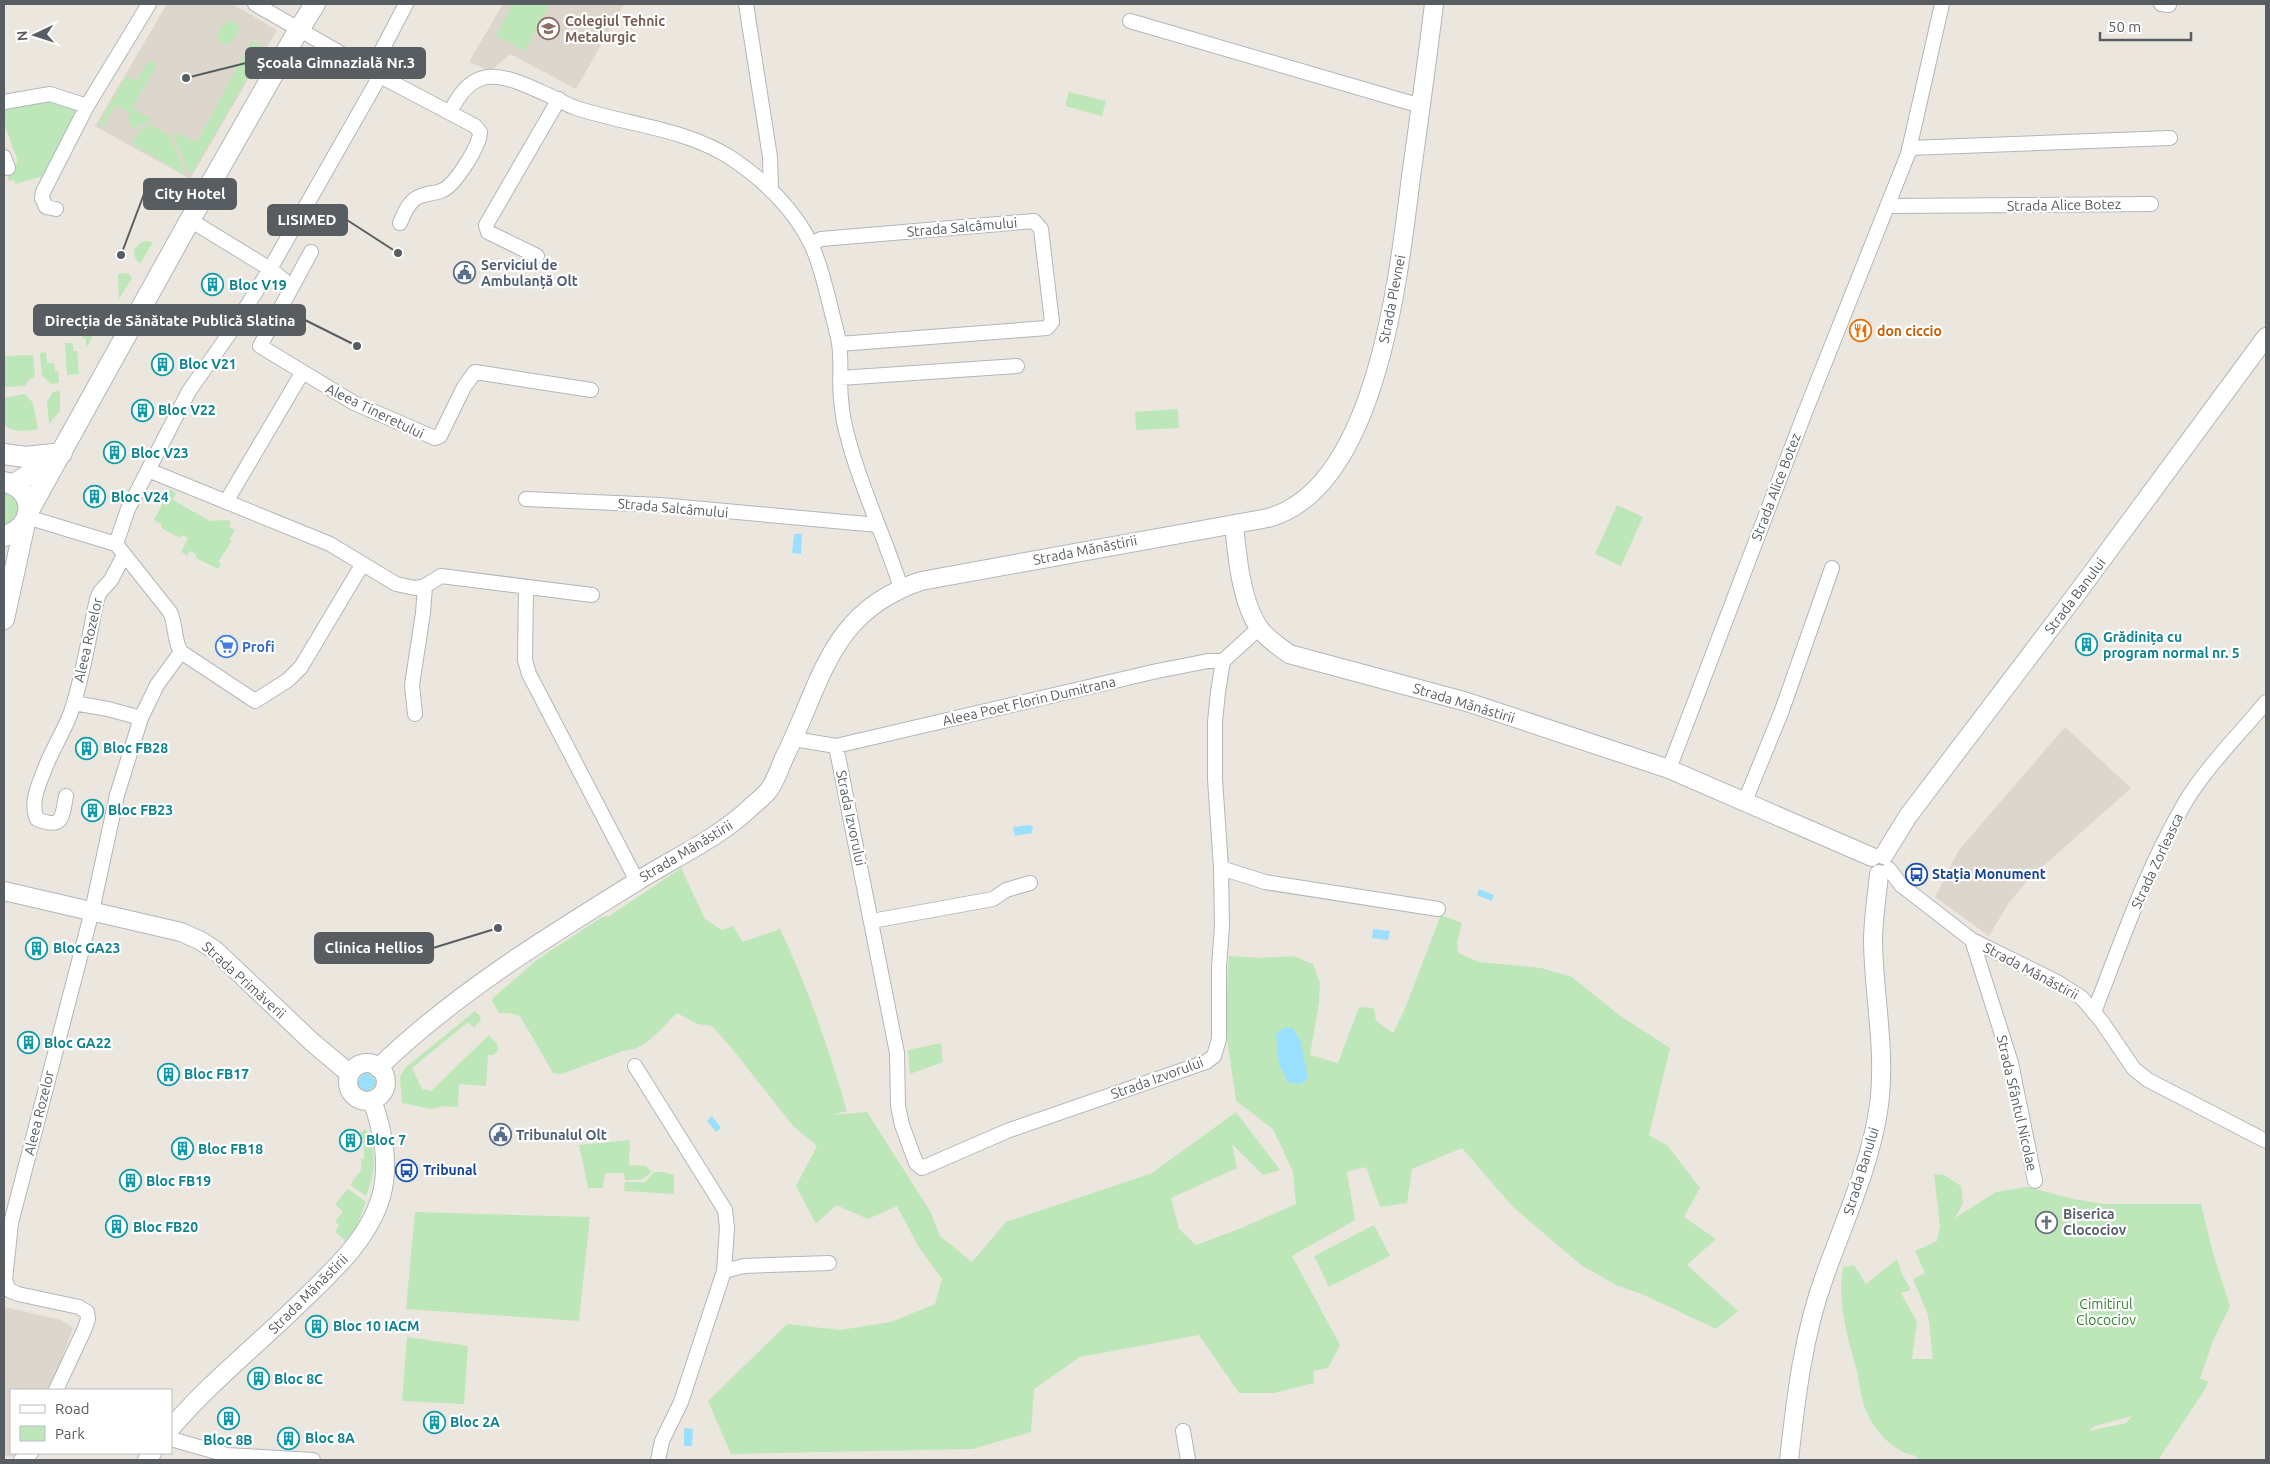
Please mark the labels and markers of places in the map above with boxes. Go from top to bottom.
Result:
place label: Colegiul Tehnic Metalurgic [565,13,665,45]
school or university icon: Colegiul Tehnic Metalurgic [537,17,561,41]
callout: Școala Gimnazială Nr.3 [246,48,425,78]
callout: City Hotel [144,179,236,209]
callout: LISIMED [268,205,347,235]
place label: Serviciul de Ambulanță Olt [481,257,578,289]
public building icon: Serviciul de Ambulanță Olt [453,261,477,285]
building icon: Bloc V19 [201,273,225,297]
place label: Bloc V19 [229,277,287,293]
callout: Direcția de Sănătate Publică Slatina [34,305,305,335]
restaurant icon: don ciccio [1849,319,1873,343]
place label: don ciccio [1877,323,1942,339]
building icon: Bloc V21 [151,352,175,376]
place label: Bloc V21 [179,356,237,372]
building icon: Bloc V22 [130,398,154,422]
place label: Bloc V22 [158,402,216,418]
building icon: Bloc V23 [103,441,127,465]
place label: Bloc V23 [131,445,189,461]
building icon: Bloc V24 [83,485,107,509]
place label: Bloc V24 [111,489,169,505]
place label: Grădinița cu program normal nr. 5 [2103,629,2240,661]
building icon: Grădinița cu program normal nr. 5 [2075,633,2099,657]
supermarket icon: Profi [214,635,238,659]
place label: Profi [242,639,275,655]
building icon: Bloc FB28 [75,736,99,760]
place label: Bloc FB28 [103,740,168,756]
building icon: Bloc FB23 [80,798,104,822]
place label: Bloc FB23 [108,802,173,818]
bus stop icon: Stația Monument [1904,862,1928,886]
place label: Stația Monument [1932,866,2046,882]
callout: Clinica Hellios [315,933,433,963]
building icon: Bloc GA23 [25,936,49,960]
place label: Bloc GA23 [53,940,120,956]
building icon: Bloc GA22 [16,1031,40,1055]
place label: Bloc GA22 [44,1035,112,1051]
building icon: Bloc FB17 [156,1062,180,1086]
place label: Bloc FB17 [184,1066,249,1082]
public building icon: Tribunalul Olt [488,1123,512,1147]
place label: Tribunalul Olt [516,1127,607,1143]
building icon: Bloc 7 [338,1128,362,1152]
place label: Bloc 7 [366,1132,406,1148]
building icon: Bloc FB18 [170,1137,194,1161]
place label: Bloc FB18 [198,1141,263,1157]
bus stop icon: Tribunal [395,1158,419,1182]
place label: Tribunal [423,1162,477,1178]
building icon: Bloc FB19 [118,1169,142,1193]
place label: Bloc FB19 [146,1173,211,1189]
place label: Biserica Clocociov [2063,1206,2127,1238]
church icon: Biserica Clocociov [2035,1210,2059,1234]
building icon: Bloc FB20 [105,1215,129,1239]
place label: Bloc FB20 [133,1219,198,1235]
building icon: Bloc 10 IACM [305,1314,329,1338]
place label: Bloc 10 IACM [333,1318,419,1334]
building icon: Bloc 8C [246,1367,270,1391]
place label: Bloc 8C [274,1371,323,1387]
building icon: Bloc 8B [216,1406,240,1430]
building icon: Bloc 2A [422,1410,446,1434]
place label: Bloc 2A [450,1414,500,1430]
building icon: Bloc 8A [277,1426,301,1450]
place label: Bloc 8A [305,1430,355,1446]
place label: Bloc 8B [203,1432,253,1448]

